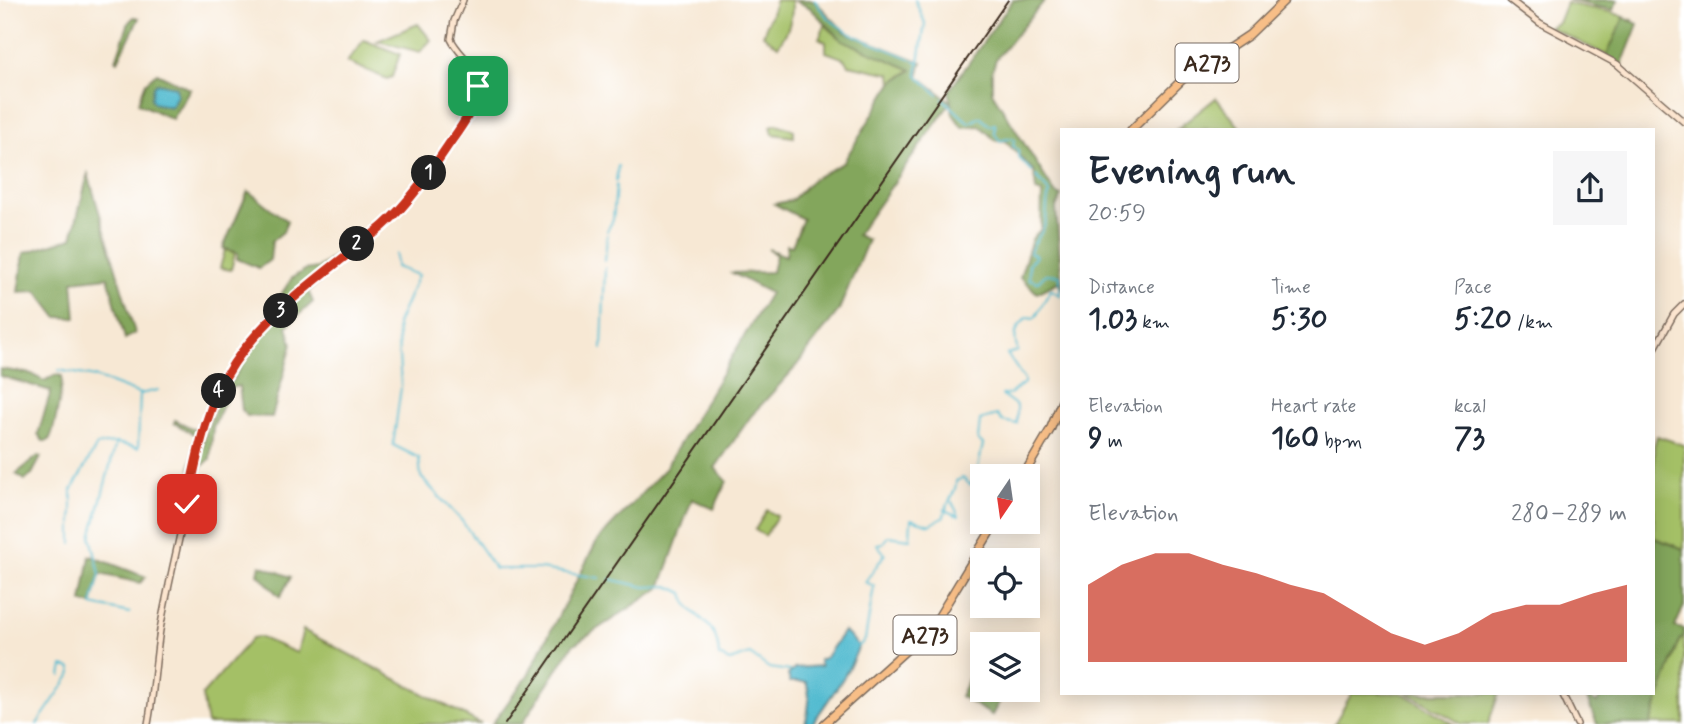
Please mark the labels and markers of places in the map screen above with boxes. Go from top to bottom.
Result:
pin [448,56,508,116]
pin: 1 [412,156,446,190]
pin: 2 [340,226,374,262]
pin: 3 [264,294,298,328]
pin: 4 [202,374,236,408]
pin [157,474,217,534]

